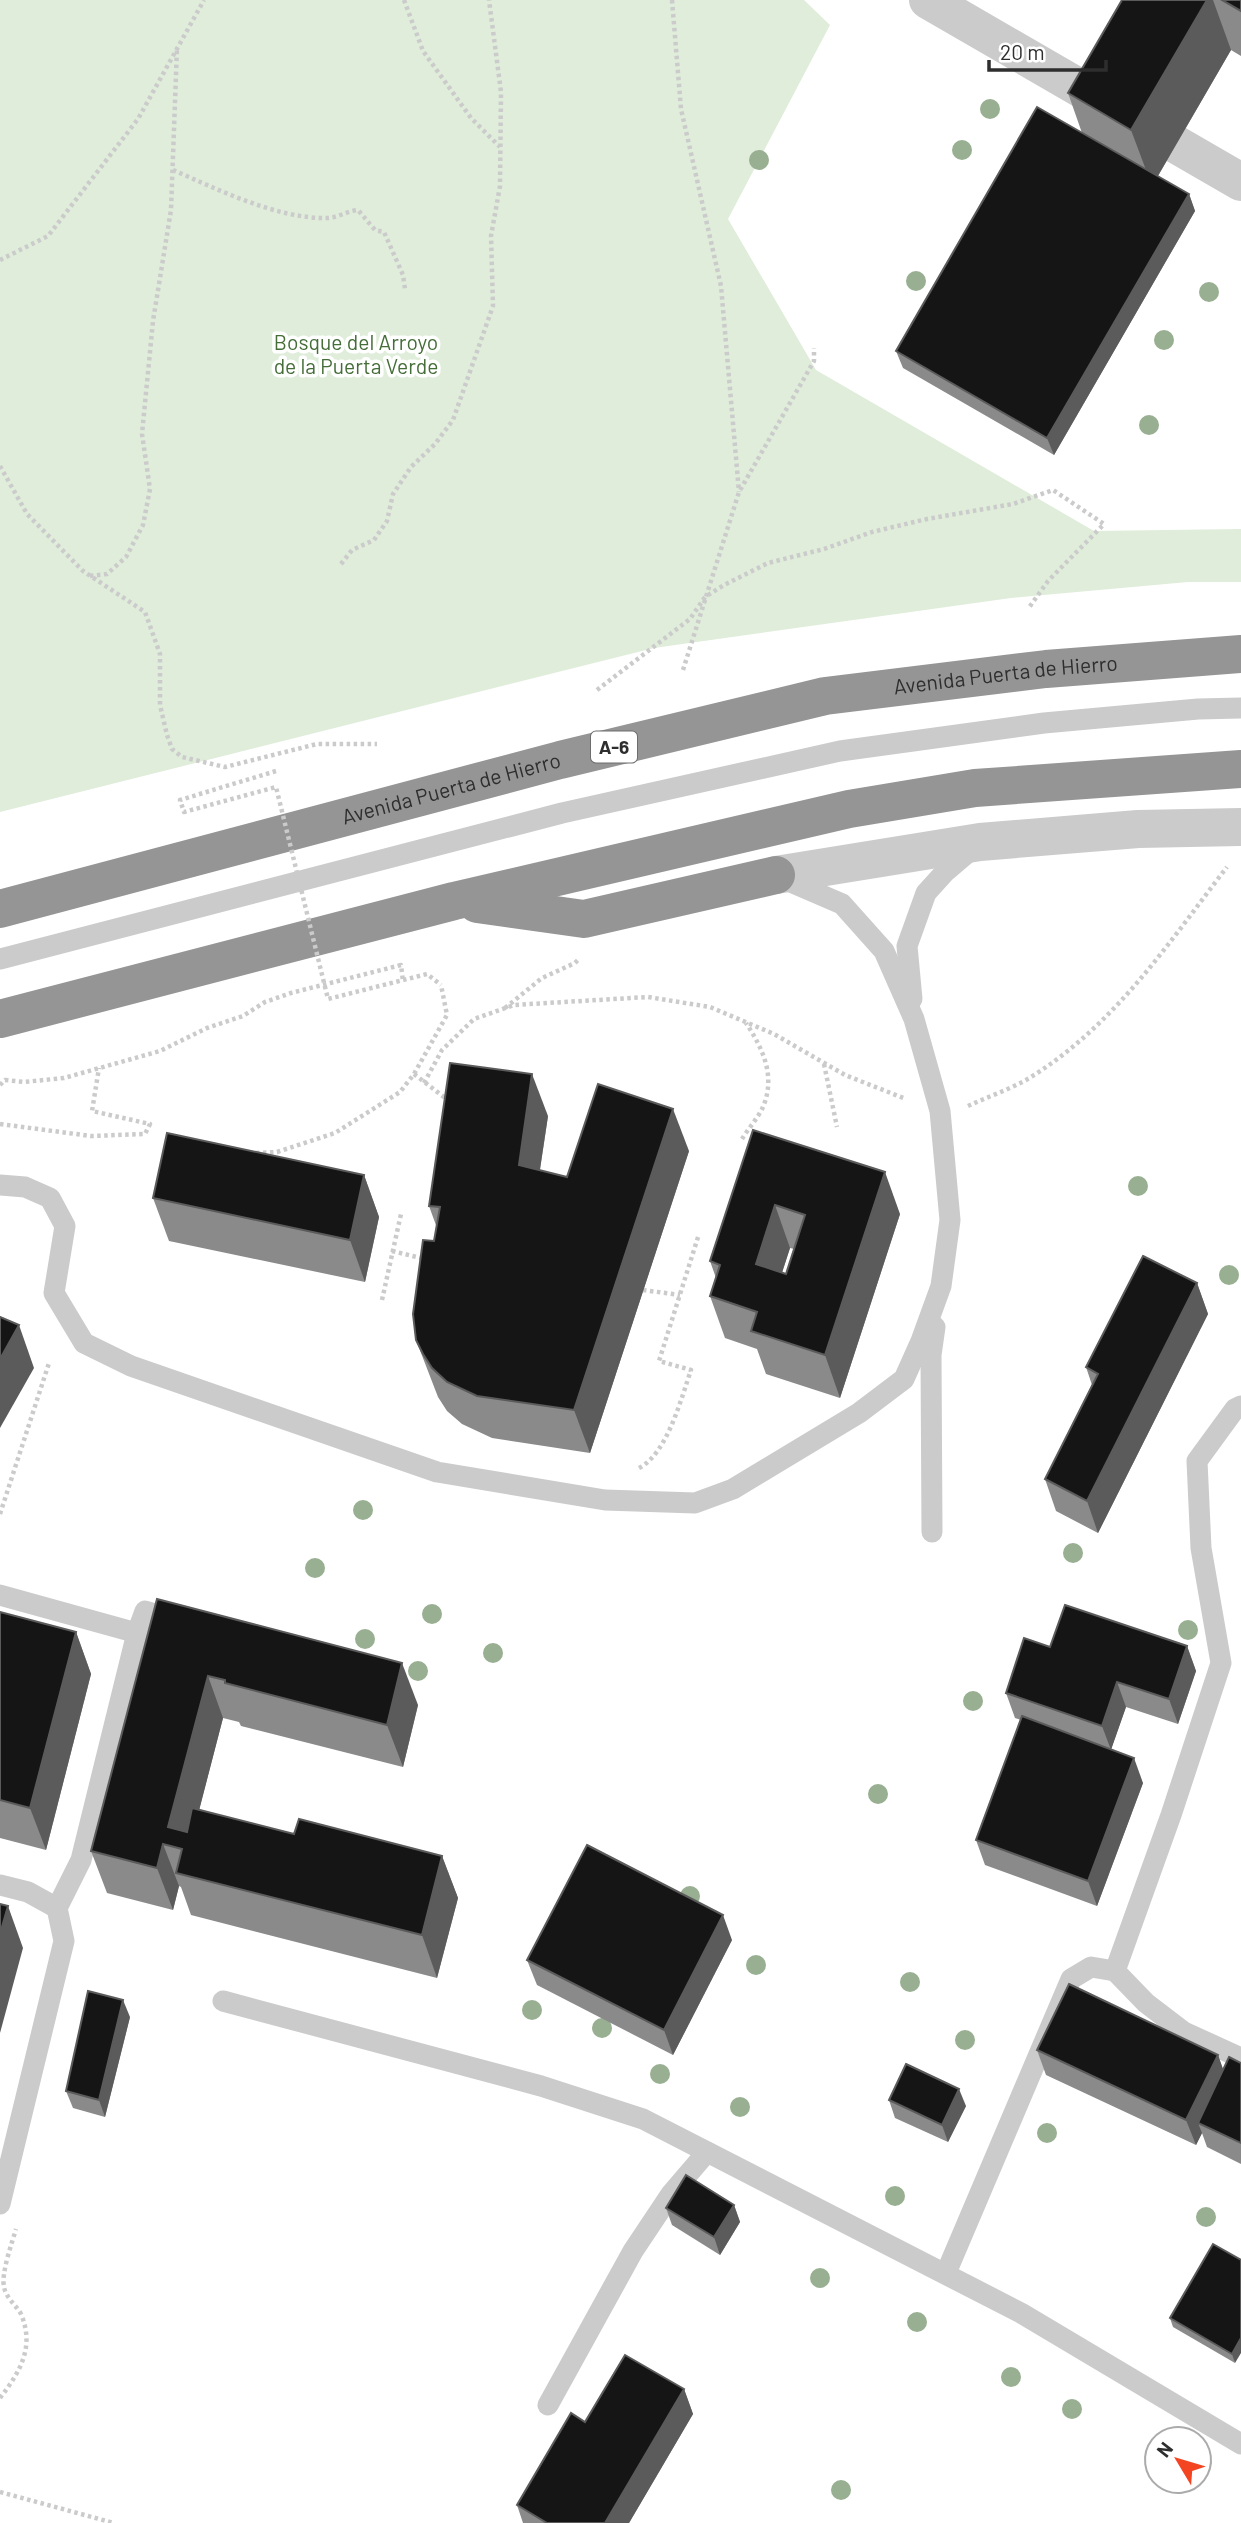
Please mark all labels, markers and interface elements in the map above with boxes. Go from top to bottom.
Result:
scale bar [989,28,1106,72]
text: 20 m [1000,39,1045,64]
park label: Bosque del Arroyo de la Puerta Verde [274,329,438,378]
street label: Avenida Puerta de Hierro [892,650,1119,699]
road number: A-6 [591,732,637,762]
street label: Avenida Puerta de Hierro [339,746,563,829]
north arrow [1143,2425,1213,2495]
text: N [1151,2437,1177,2461]

